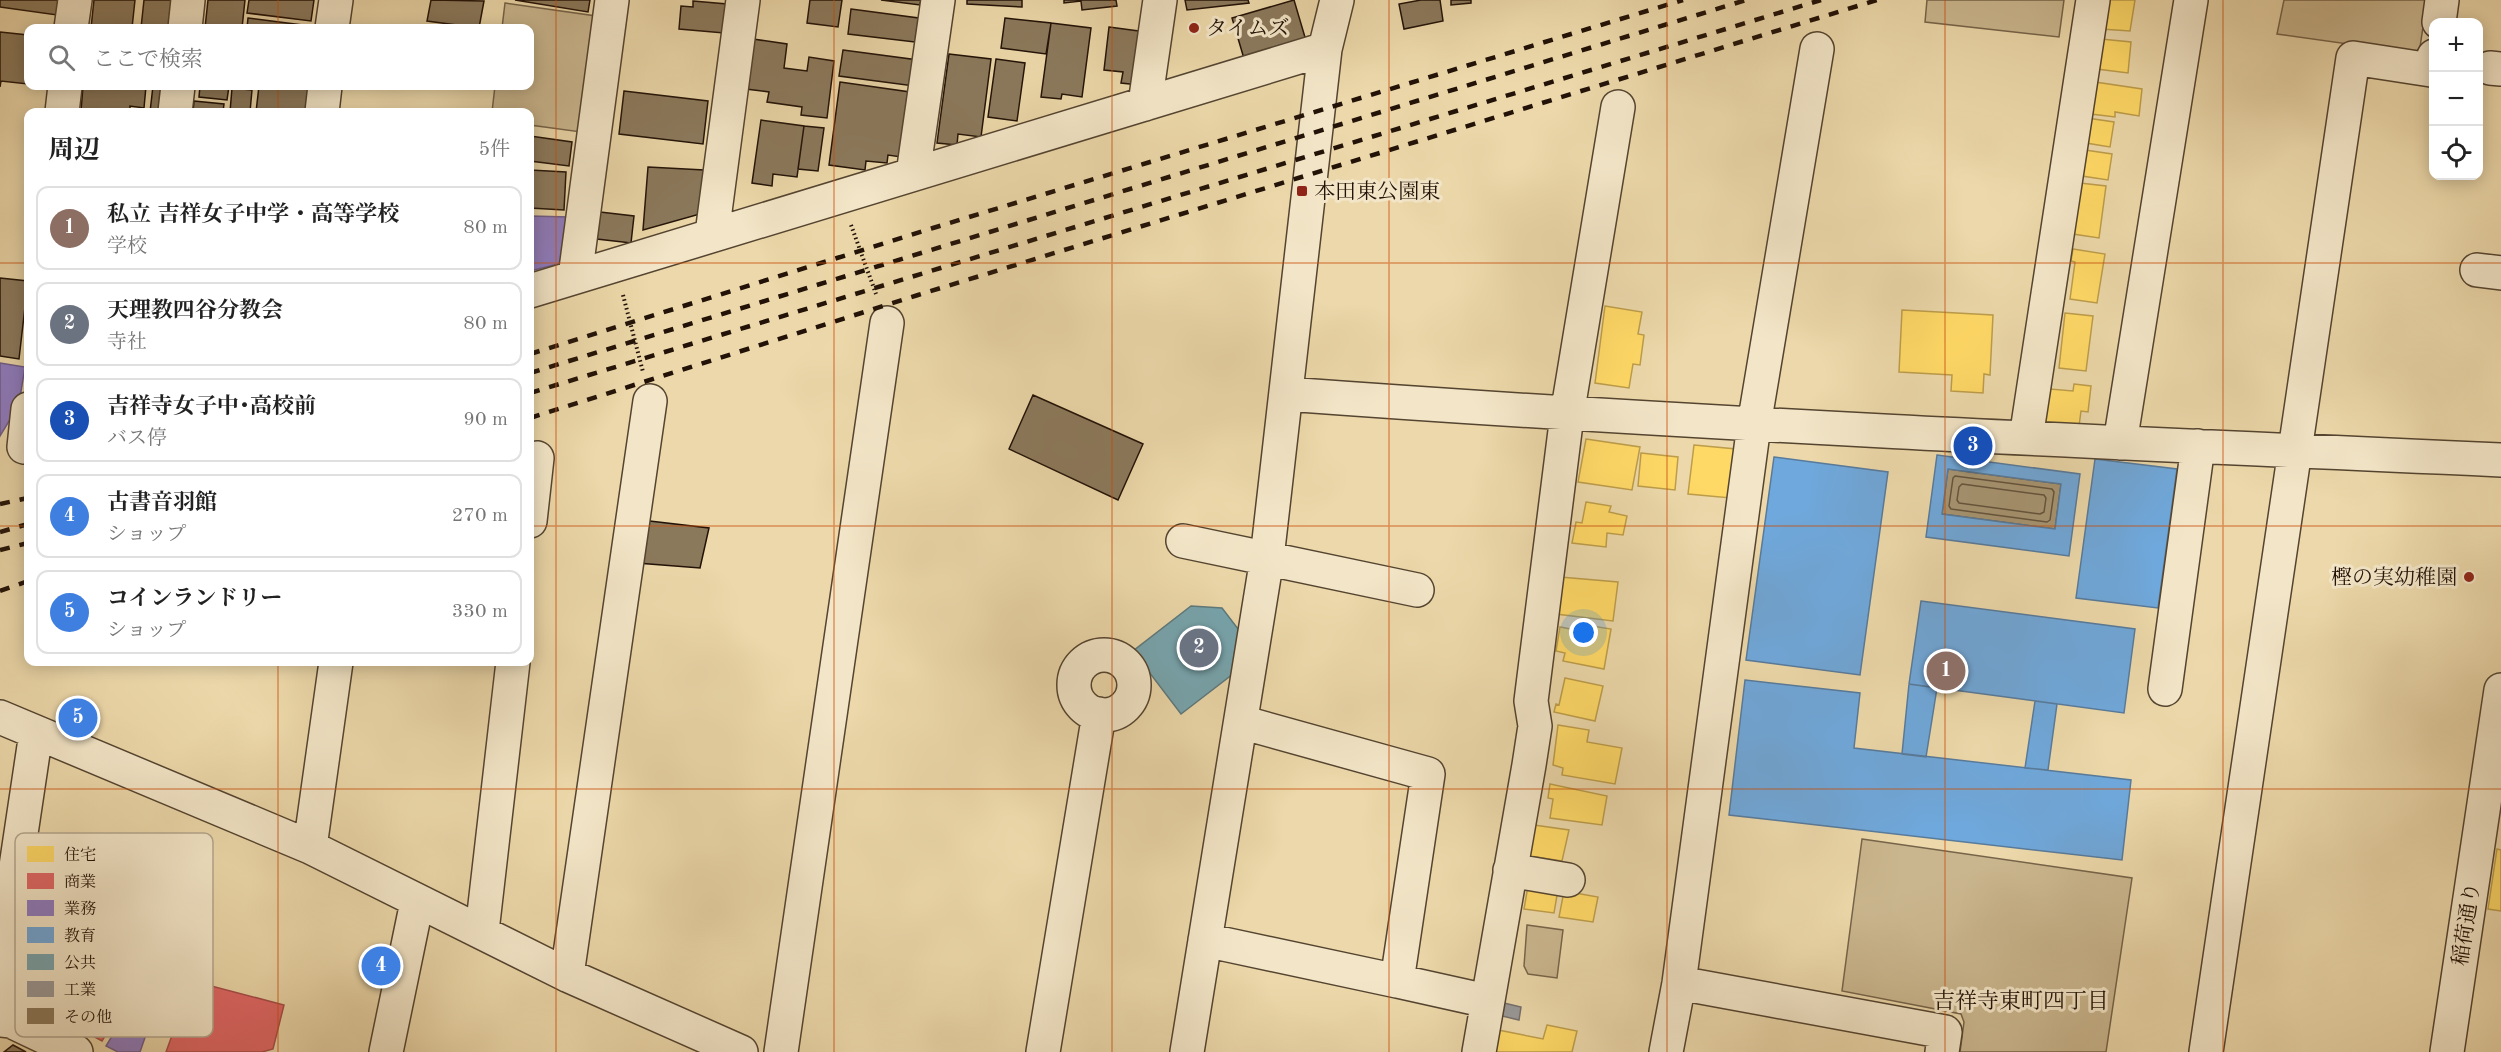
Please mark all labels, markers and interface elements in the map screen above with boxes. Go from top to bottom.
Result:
place label: タイムズ [1206,17,1290,40]
map controls [2429,18,2483,180]
button: + [2429,18,2483,72]
marker: タイムズ [1187,21,1201,35]
search box [24,24,534,90]
icon: search [45,41,78,74]
text: ここで検索 [93,49,203,71]
button: − [2429,72,2483,126]
button: locate [2429,126,2483,180]
text: 周辺 [48,138,100,164]
text: 5件 [478,140,510,160]
place label: 本田東公園東 [1314,180,1440,203]
marker: 本田東公園東 [1295,184,1309,198]
text: 私立 吉祥女子中学・高等学校 [107,204,399,226]
text: 1 [64,218,75,238]
text: 80 m [463,218,508,238]
text: 学校 [107,237,147,257]
text: 天理教四谷分教会 [107,300,283,322]
text: 2 [64,314,75,334]
text: 80 m [463,314,508,334]
text: 寺社 [107,333,147,353]
text: 吉祥寺女子中･高校前 [107,396,316,418]
text: 3 [64,410,75,430]
text: 90 m [463,410,508,430]
pin: 3 [1954,424,1992,468]
text: バス停 [107,429,167,449]
text: 古書音羽館 [107,492,217,514]
text: 4 [64,506,75,526]
text: 270 m [452,506,508,526]
text: ショップ [107,525,187,545]
place label: 樫の実幼稚園 [2331,566,2457,589]
marker: 樫の実幼稚園 [2462,570,2476,584]
text: コインランドリー [107,588,282,610]
text: 5 [64,602,75,622]
text: 330 m [452,602,508,622]
your location [1569,618,1598,647]
text: ショップ [107,621,187,641]
pin: 2 [1180,626,1218,670]
pin: 1 [1926,648,1966,694]
pin: 5 [58,696,98,740]
legend [15,833,213,1037]
text: 住宅 [64,846,96,864]
text: 商業 [64,873,96,891]
street label: 稲荷通り [2449,881,2484,967]
text: 業務 [64,900,96,918]
text: 教育 [64,927,96,945]
pin: 4 [362,944,400,988]
text: 公共 [64,954,96,972]
text: 工業 [64,981,96,999]
district label: 吉祥寺東町四丁目 [1933,989,2109,1013]
text: その他 [64,1008,112,1026]

